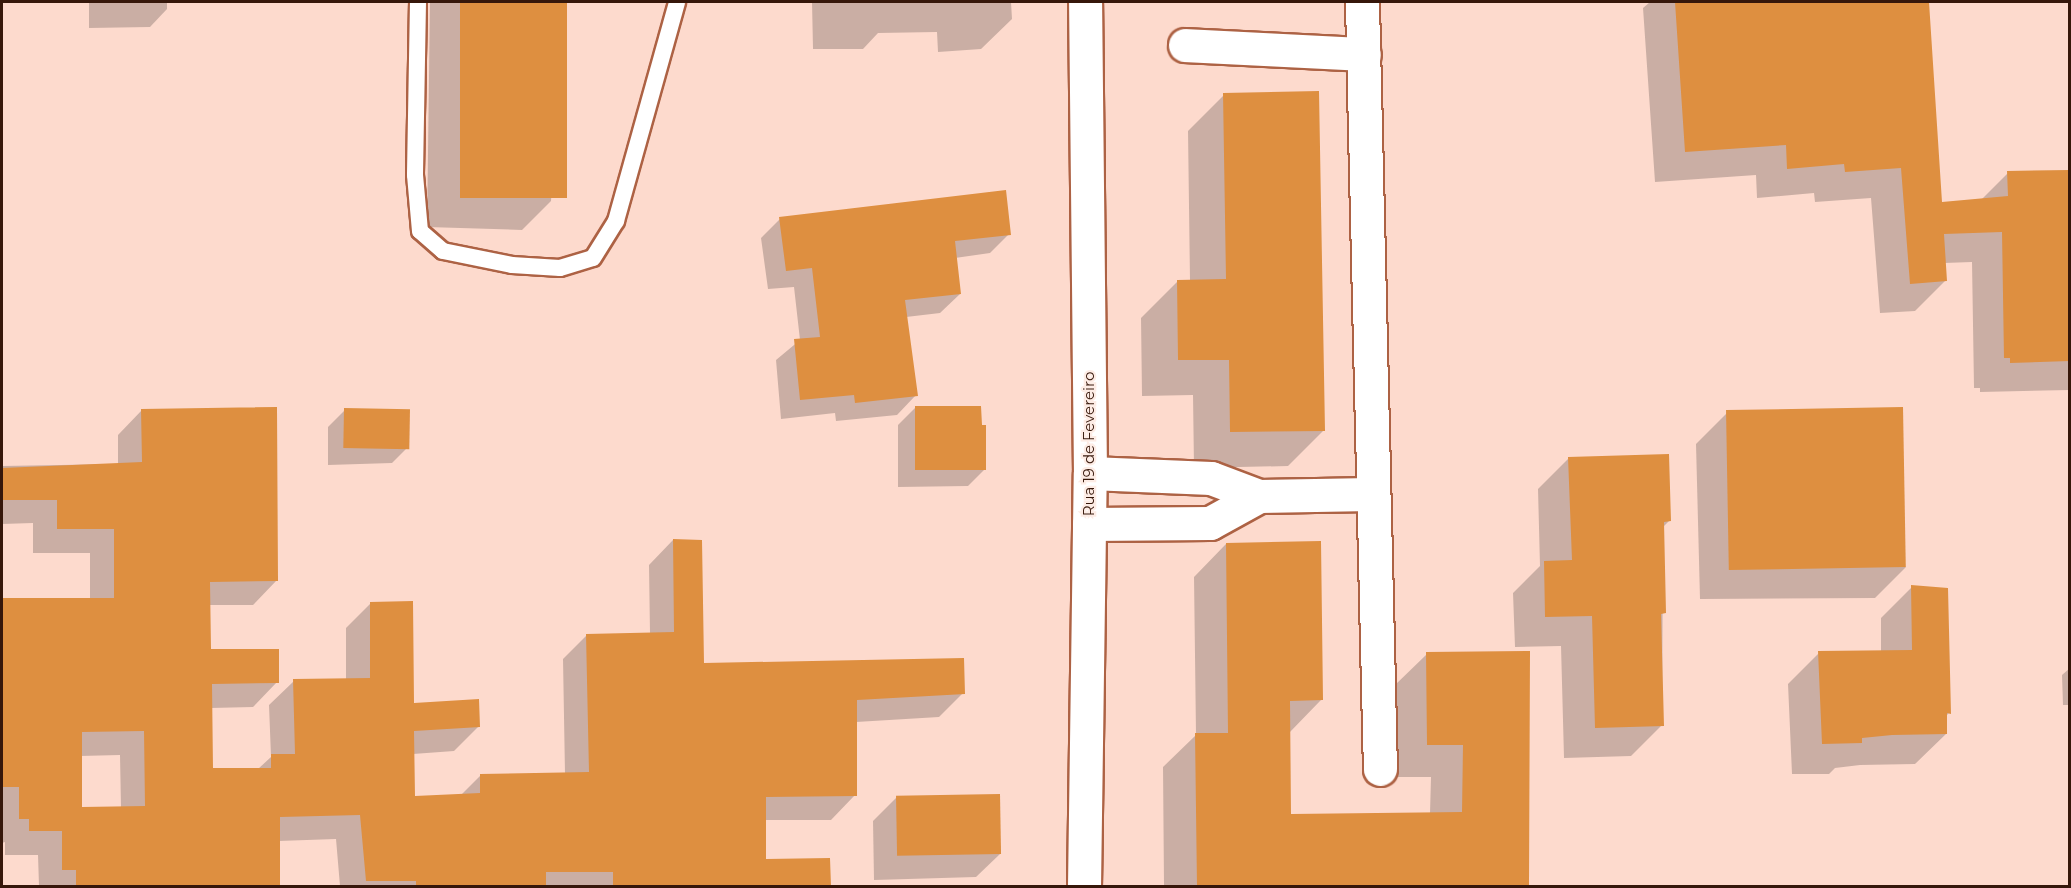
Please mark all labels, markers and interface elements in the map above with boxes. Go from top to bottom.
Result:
street label: Rua 19 de Fevereiro [1080,372,1098,516]

